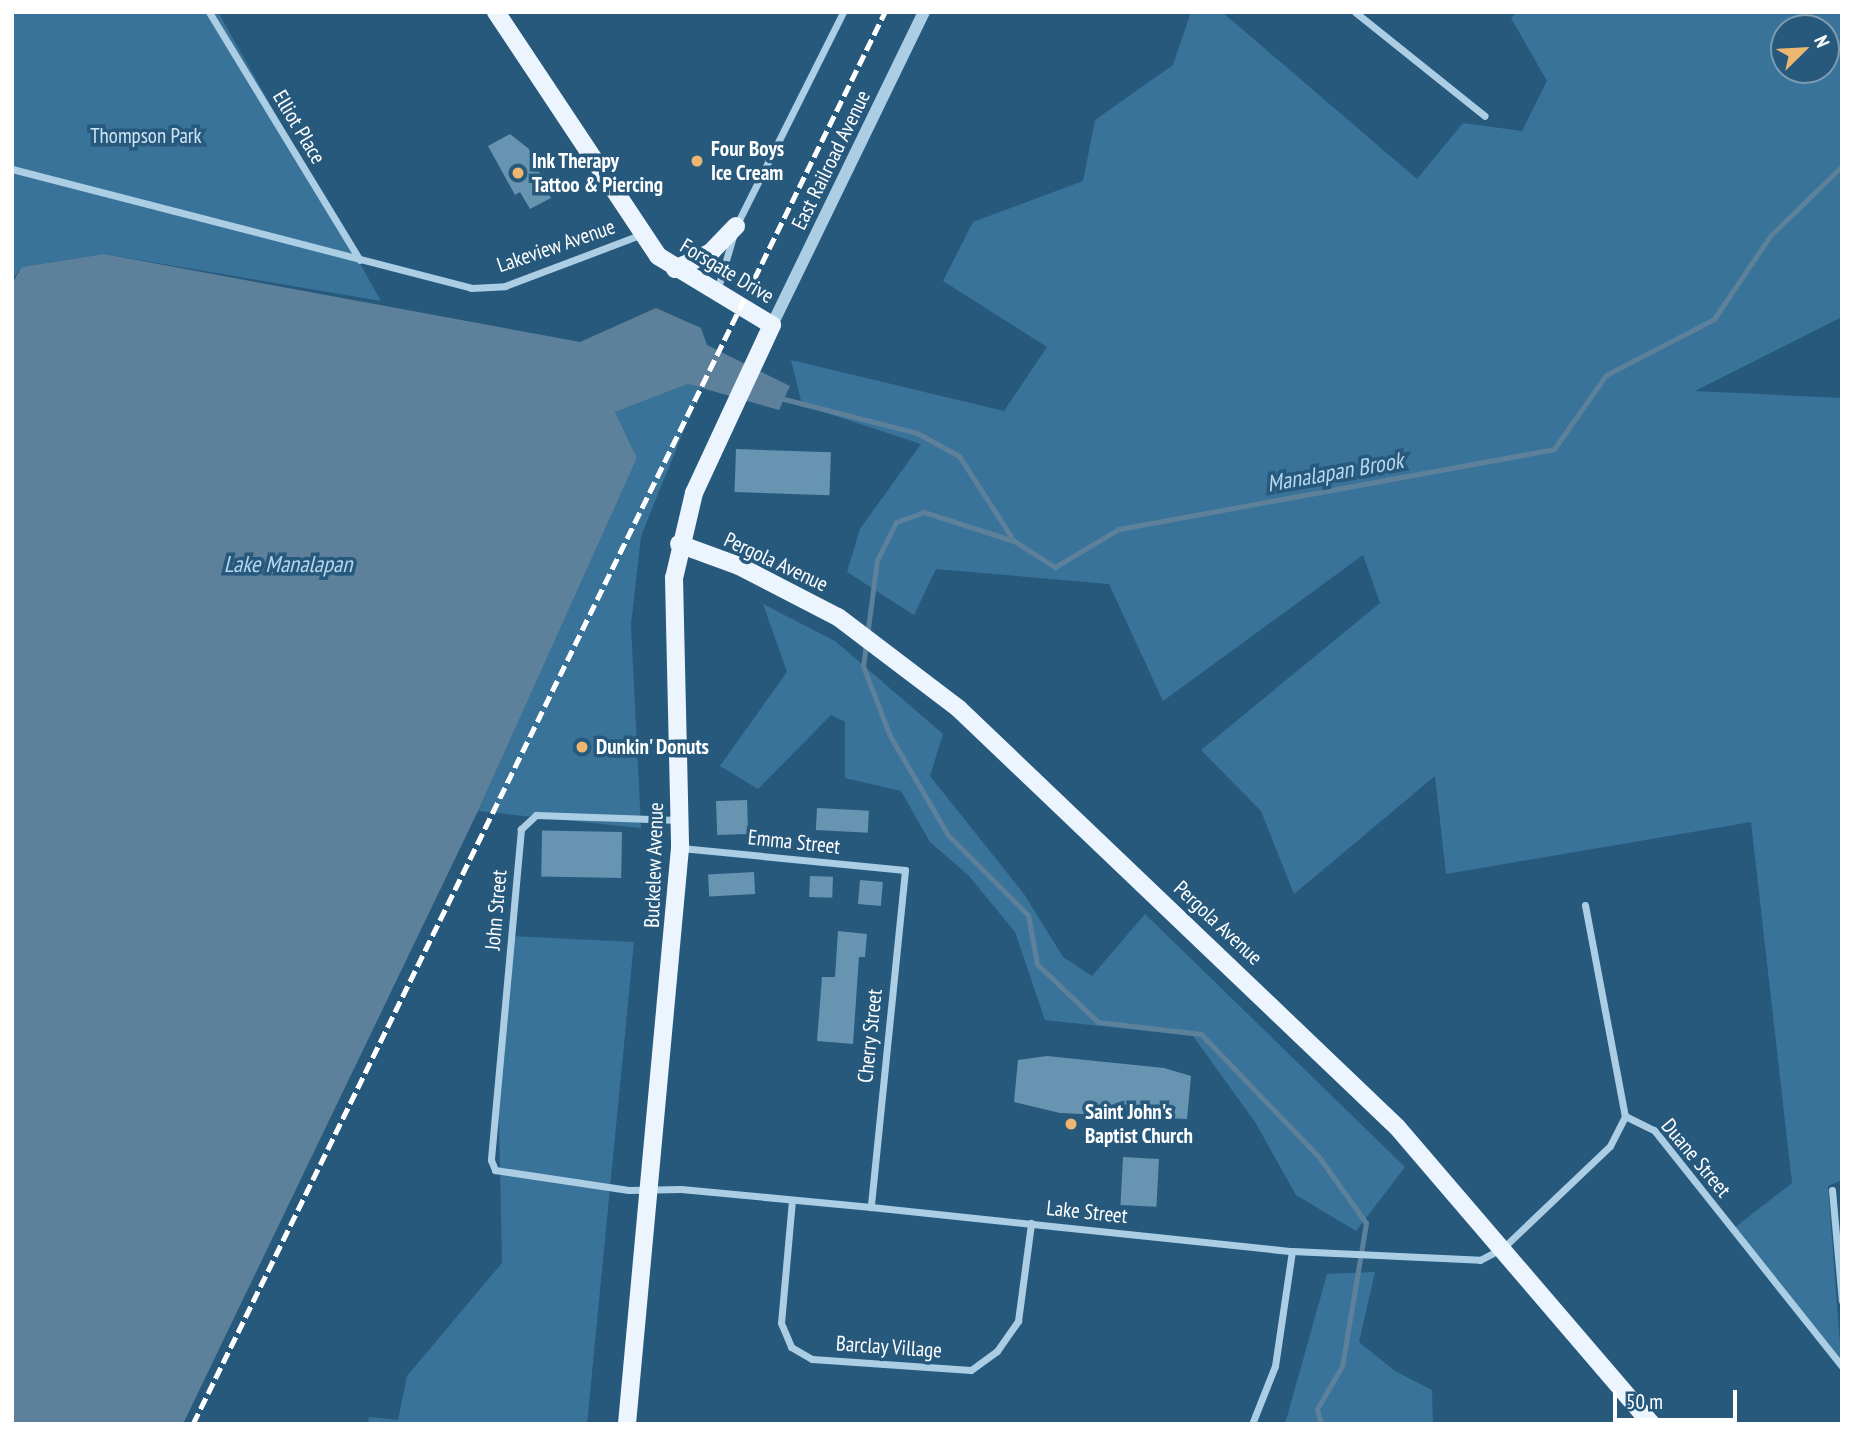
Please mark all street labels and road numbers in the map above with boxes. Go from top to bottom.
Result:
street label: Elliot Place [267,86,331,168]
street label: East Railroad Avenue [786,86,876,234]
street label: Lakeview Avenue [493,214,619,278]
street label: Forsgate Drive [676,233,778,309]
street label: Pergola Avenue [720,527,832,597]
street label: Buckelew Avenue [639,801,669,929]
street label: Emma Street [747,825,841,859]
street label: John Street [480,869,512,951]
street label: Pergola Avenue [1168,875,1268,971]
street label: Cherry Street [853,988,887,1084]
street label: Duane Street [1656,1114,1736,1202]
street label: Lake Street [1045,1195,1129,1229]
street label: Barclay Village [835,1331,943,1363]

